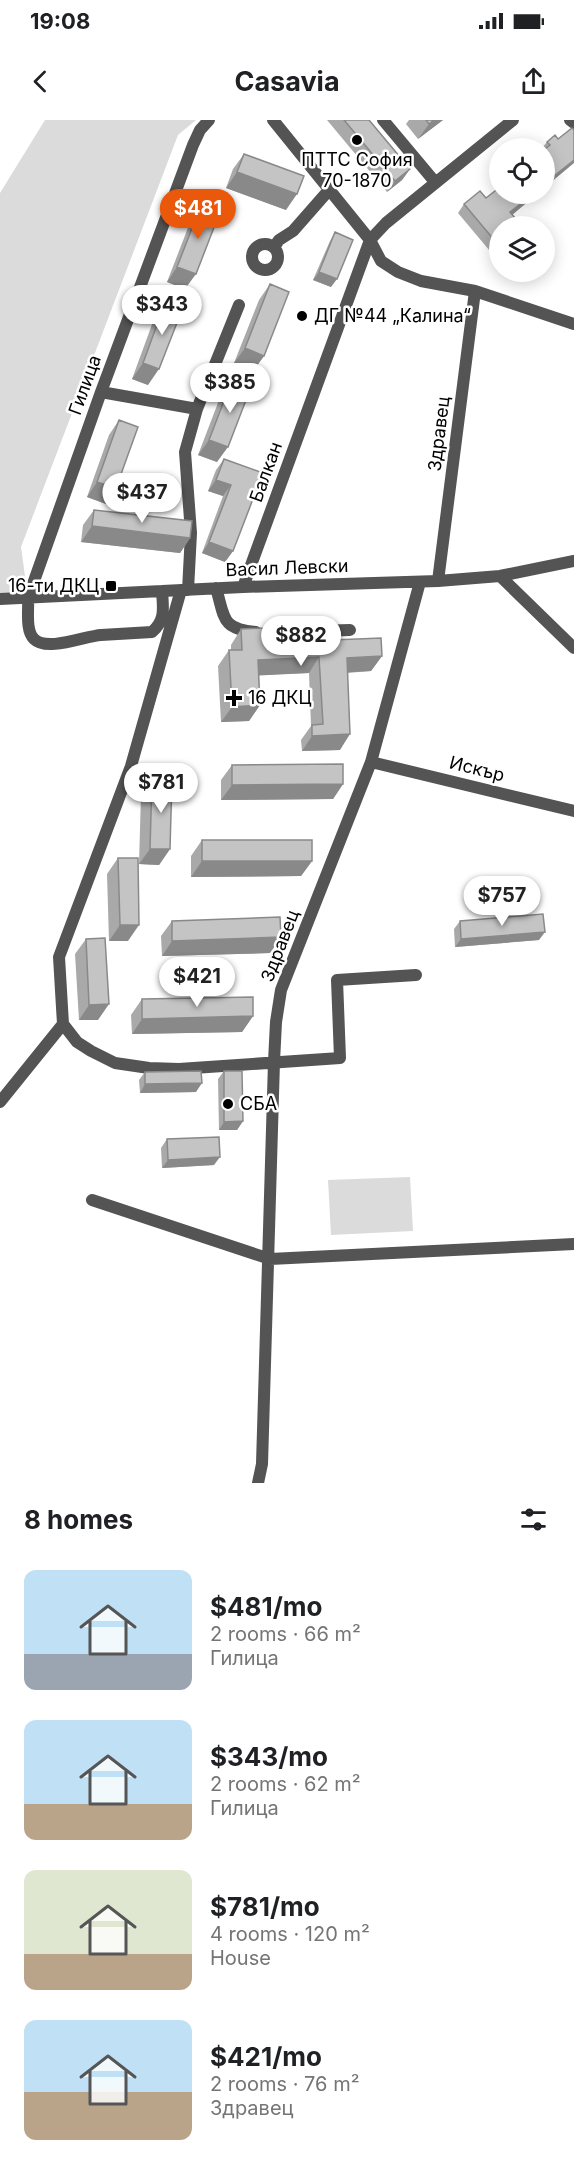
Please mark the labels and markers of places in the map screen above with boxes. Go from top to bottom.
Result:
marker: ПТТС София 70-1870 [350,133,364,147]
place label: ПТТС София 70-1870 [301,149,413,191]
pin: $481 [162,189,234,240]
pin: $343 [126,285,198,336]
place label: ДГ №44 „Калина“ [314,305,471,326]
marker: ДГ №44 „Калина“ [295,309,309,323]
pin: $385 [194,363,266,414]
pin: $437 [106,473,178,524]
place label: 16-ти ДКЦ [8,575,99,596]
marker: 16-ти ДКЦ [104,579,118,593]
pin: $882 [265,616,337,667]
place label: 16 ДКЦ [248,687,311,708]
marker: 16 ДКЦ [225,689,243,707]
pin: $781 [125,763,197,814]
pin: $757 [466,876,538,927]
pin: $421 [161,957,233,1008]
place label: СБА [240,1093,277,1114]
marker: СБА [221,1097,235,1111]

